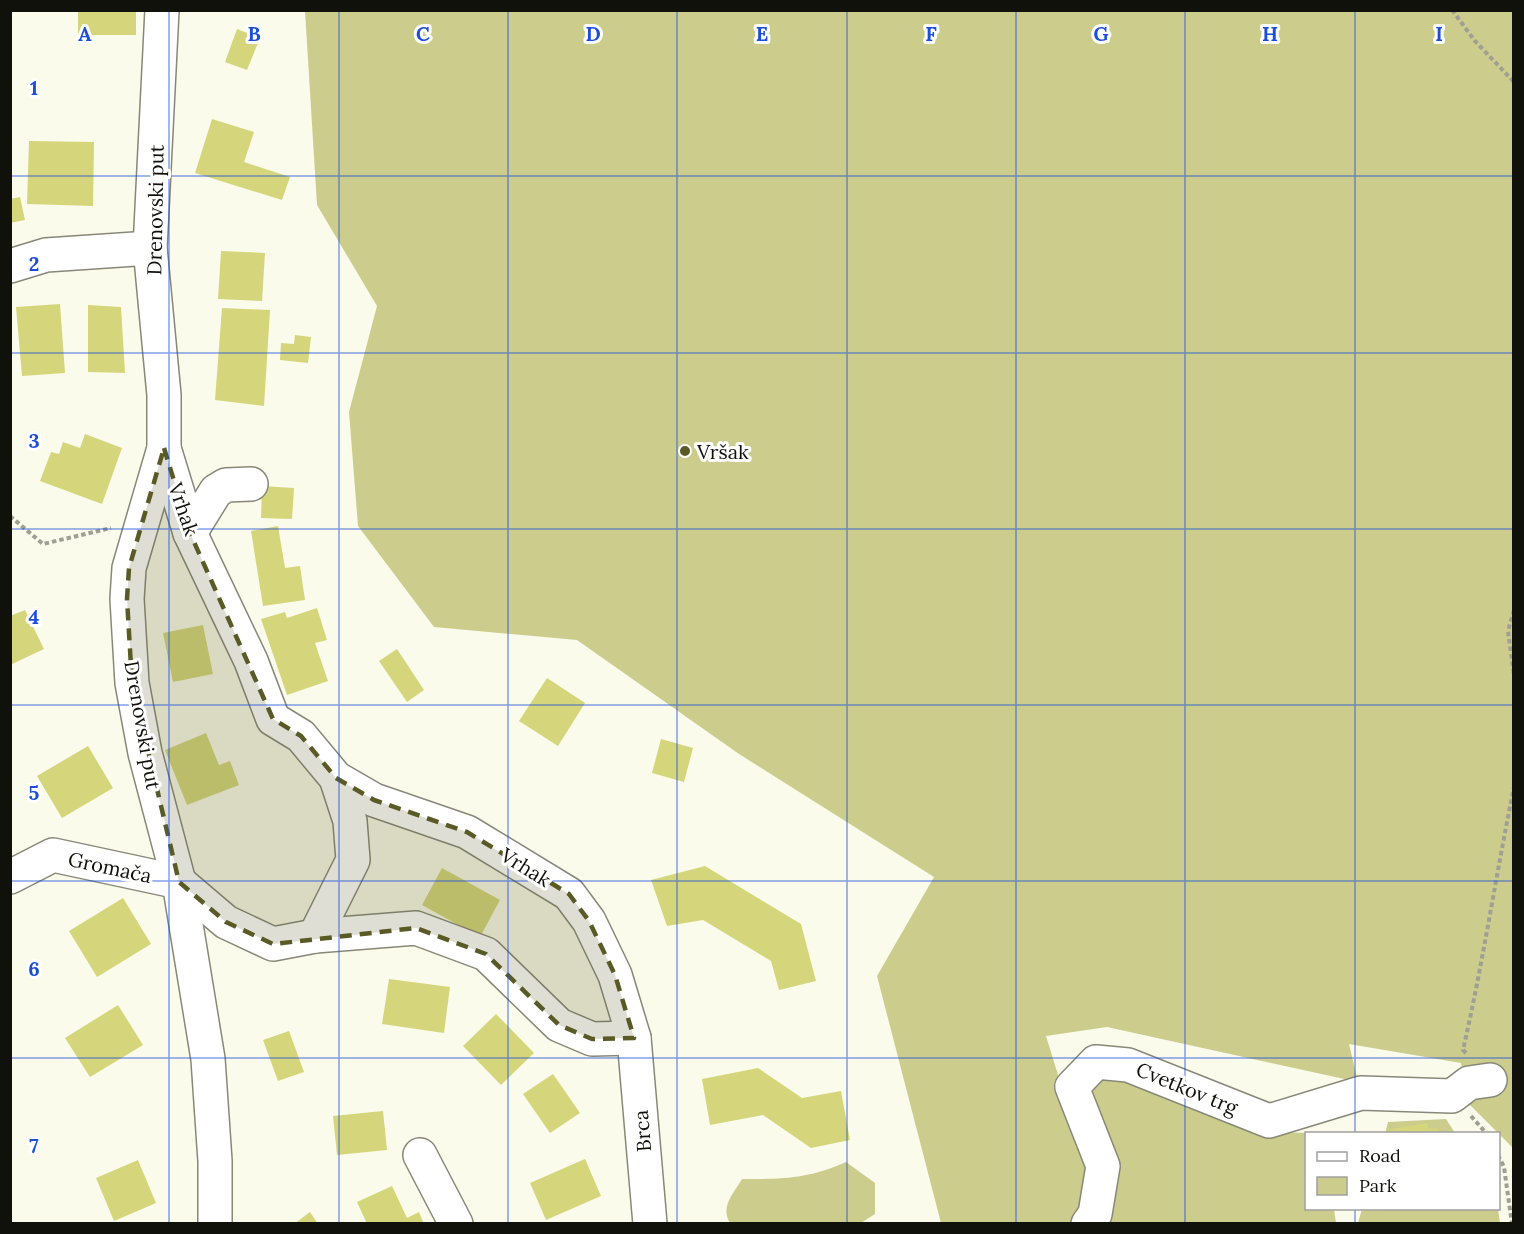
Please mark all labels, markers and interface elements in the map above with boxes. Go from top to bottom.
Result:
text: A [78,21,92,46]
text: B [247,21,261,46]
text: C [416,21,430,46]
text: D [585,21,601,46]
text: E [756,21,768,46]
text: F [925,21,937,46]
text: G [1093,21,1109,46]
text: H [1262,21,1278,46]
text: I [1435,21,1443,46]
text: 1 [30,75,38,100]
street label: Drenovski put [141,144,169,276]
text: 2 [29,251,39,276]
text: 3 [28,428,40,453]
place label: Vršak [696,439,749,464]
marker: Vršak [678,444,692,458]
street label: Vrhak [163,478,205,539]
text: 4 [29,604,40,629]
street label: Drenovski put [119,659,167,792]
text: 5 [29,780,40,805]
street label: Vrhak [495,841,556,892]
street label: Gromača [66,846,154,888]
text: 6 [28,956,40,981]
street label: Cvetkov trg [1133,1056,1242,1120]
street label: Brca [628,1109,656,1153]
legend [1305,1132,1500,1210]
text: 7 [29,1133,39,1158]
text: Road [1359,1144,1401,1167]
text: Park [1359,1174,1397,1197]

